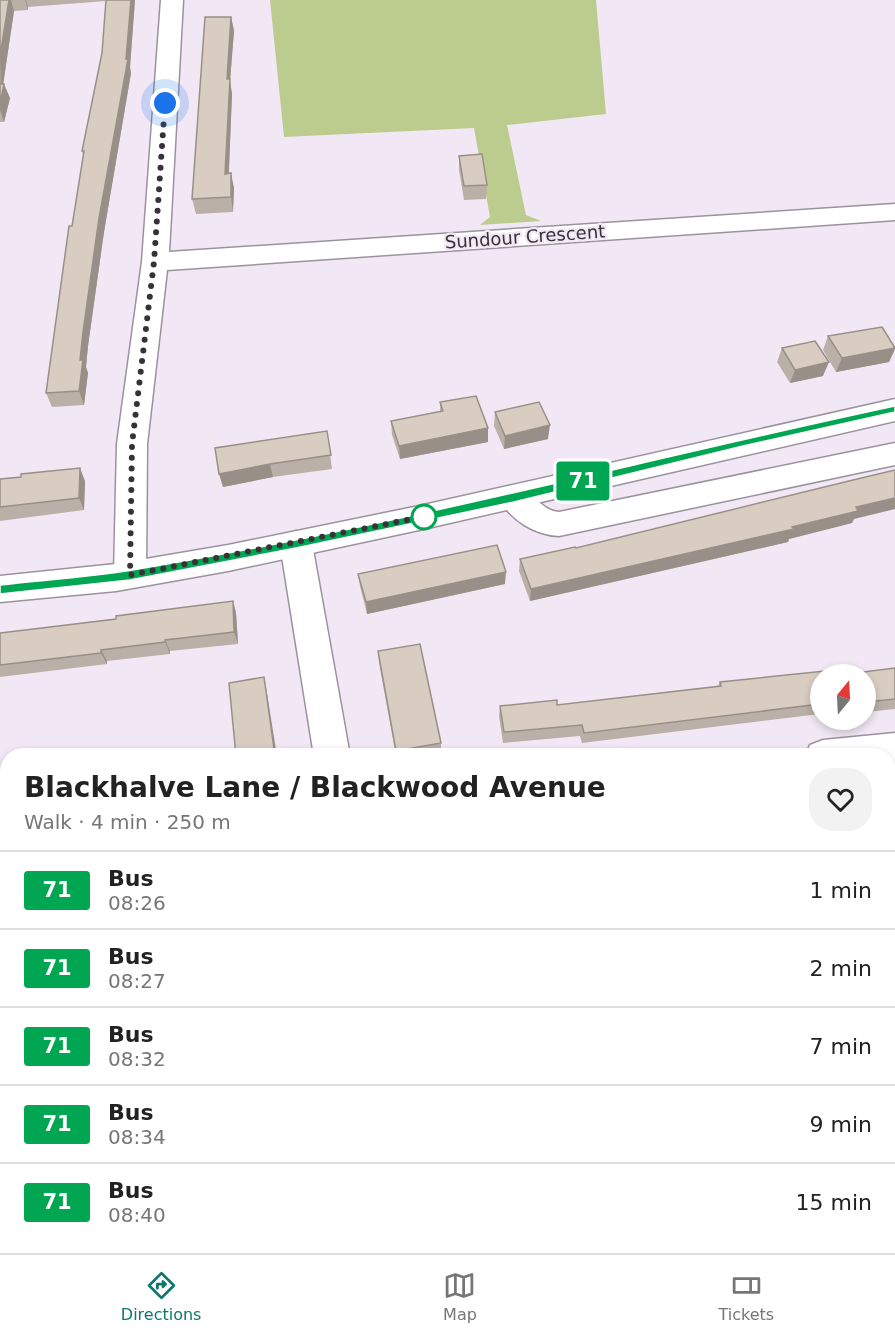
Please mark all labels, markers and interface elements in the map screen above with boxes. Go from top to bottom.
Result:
your location [150,88,180,118]
street label: Sundour Crescent [444,220,606,253]
line badge: 71 [556,462,610,500]
text: 71 [568,469,598,493]
unlabelled marker [411,504,437,530]
north arrow [810,664,876,730]
map controls [810,664,876,730]
button: heart [809,768,872,831]
text: Blackhalve Lane / Blackwood Avenue [24,771,606,804]
text: Walk · 4 min · 250 m [24,810,231,834]
text: Bus [108,866,154,891]
text: 71 [42,878,72,902]
text: 1 min [810,878,872,903]
text: 08:26 [108,891,166,915]
text: Bus [108,944,154,969]
text: 71 [42,956,72,980]
text: 2 min [810,956,872,981]
text: 08:27 [108,969,166,993]
text: Bus [108,1022,154,1047]
text: 71 [42,1034,72,1058]
text: 7 min [810,1034,872,1059]
text: 08:32 [108,1047,166,1071]
text: Bus [108,1100,154,1125]
text: 71 [42,1112,72,1136]
text: 9 min [810,1112,872,1137]
text: 08:34 [108,1125,166,1149]
text: Bus [108,1178,154,1203]
text: 71 [42,1190,72,1214]
text: 15 min [796,1190,872,1215]
text: 08:40 [108,1203,166,1227]
tab: Directions [121,1269,201,1324]
tab: Map [443,1269,477,1324]
tab: Tickets [718,1269,774,1324]

